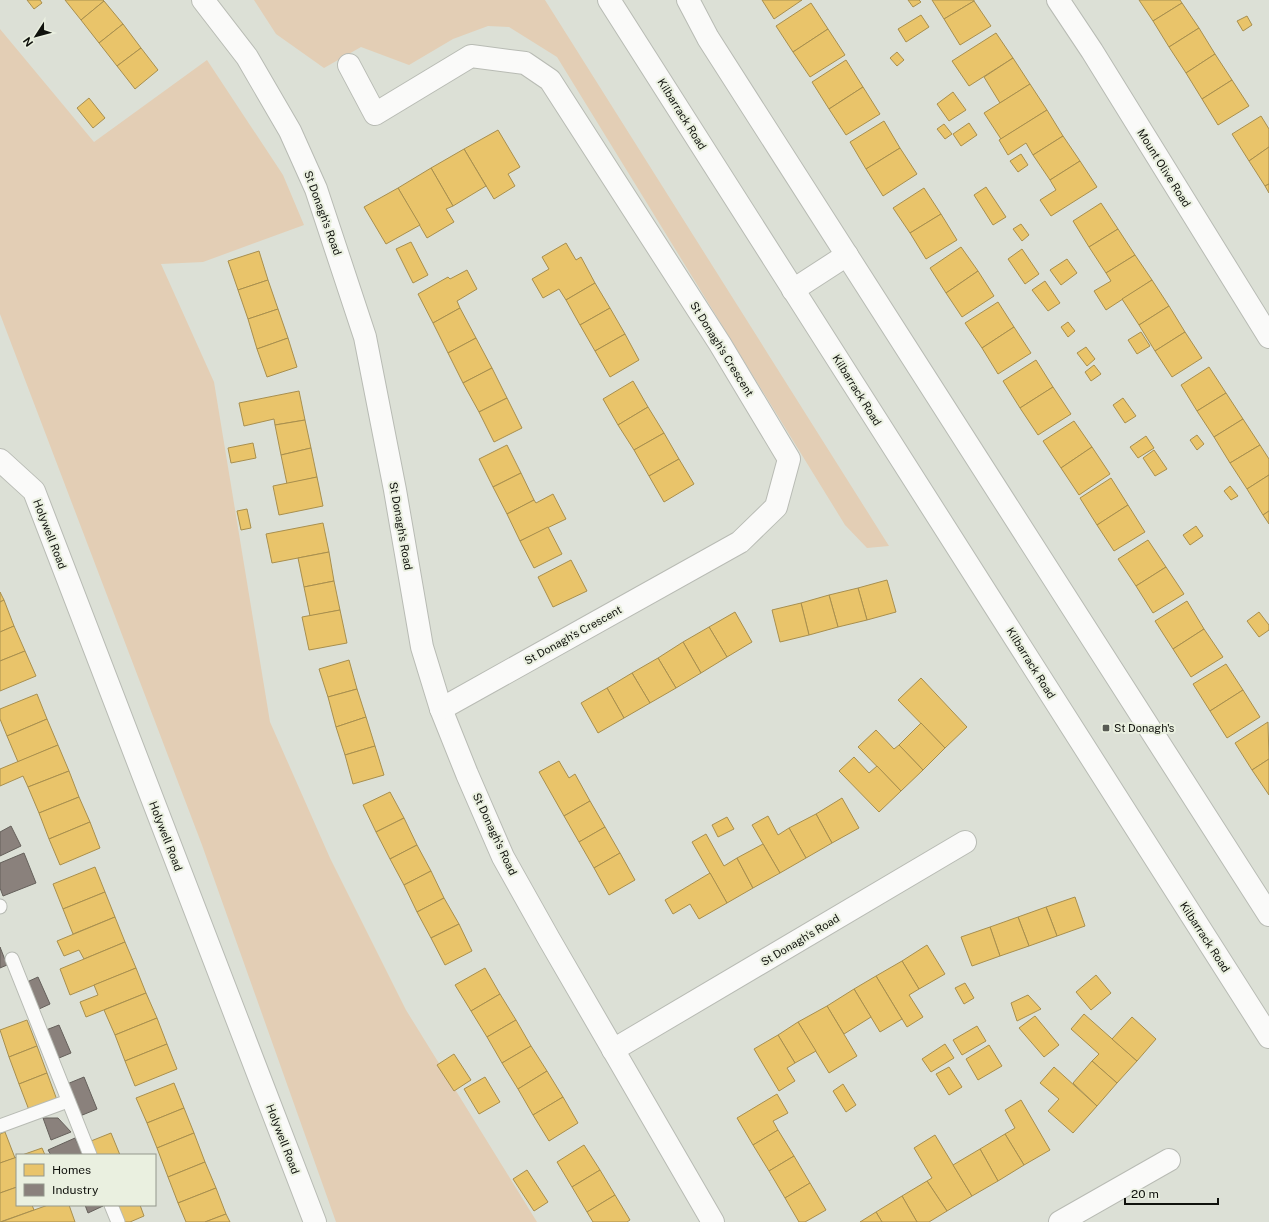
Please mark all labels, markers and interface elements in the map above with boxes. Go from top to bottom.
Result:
north arrow [16,16,56,56]
text: N [21,35,35,49]
street label: Kilbarrack Road [655,76,709,152]
street label: Mount Olive Road [1135,127,1193,209]
street label: St Donagh's Road [302,169,344,257]
street label: St Donagh's Crescent [688,300,756,398]
street label: Kilbarrack Road [830,352,884,428]
street label: St Donagh's Road [387,481,415,571]
street label: Holywell Road [31,497,69,571]
street label: St Donagh's Crescent [522,603,624,667]
street label: Kilbarrack Road [1004,625,1058,701]
place label: St Donagh's [1114,722,1175,734]
marker: St Donagh's [1101,723,1111,733]
street label: St Donagh's Road [471,791,519,877]
street label: Holywell Road [147,799,185,873]
street label: Kilbarrack Road [1178,900,1232,974]
street label: St Donagh's Road [759,912,841,968]
street label: Holywell Road [264,1102,302,1176]
legend [16,1154,156,1206]
text: Homes [52,1163,91,1177]
scale bar [1125,1180,1218,1206]
text: Industry [52,1183,99,1197]
text: 20 m [1131,1187,1159,1201]

